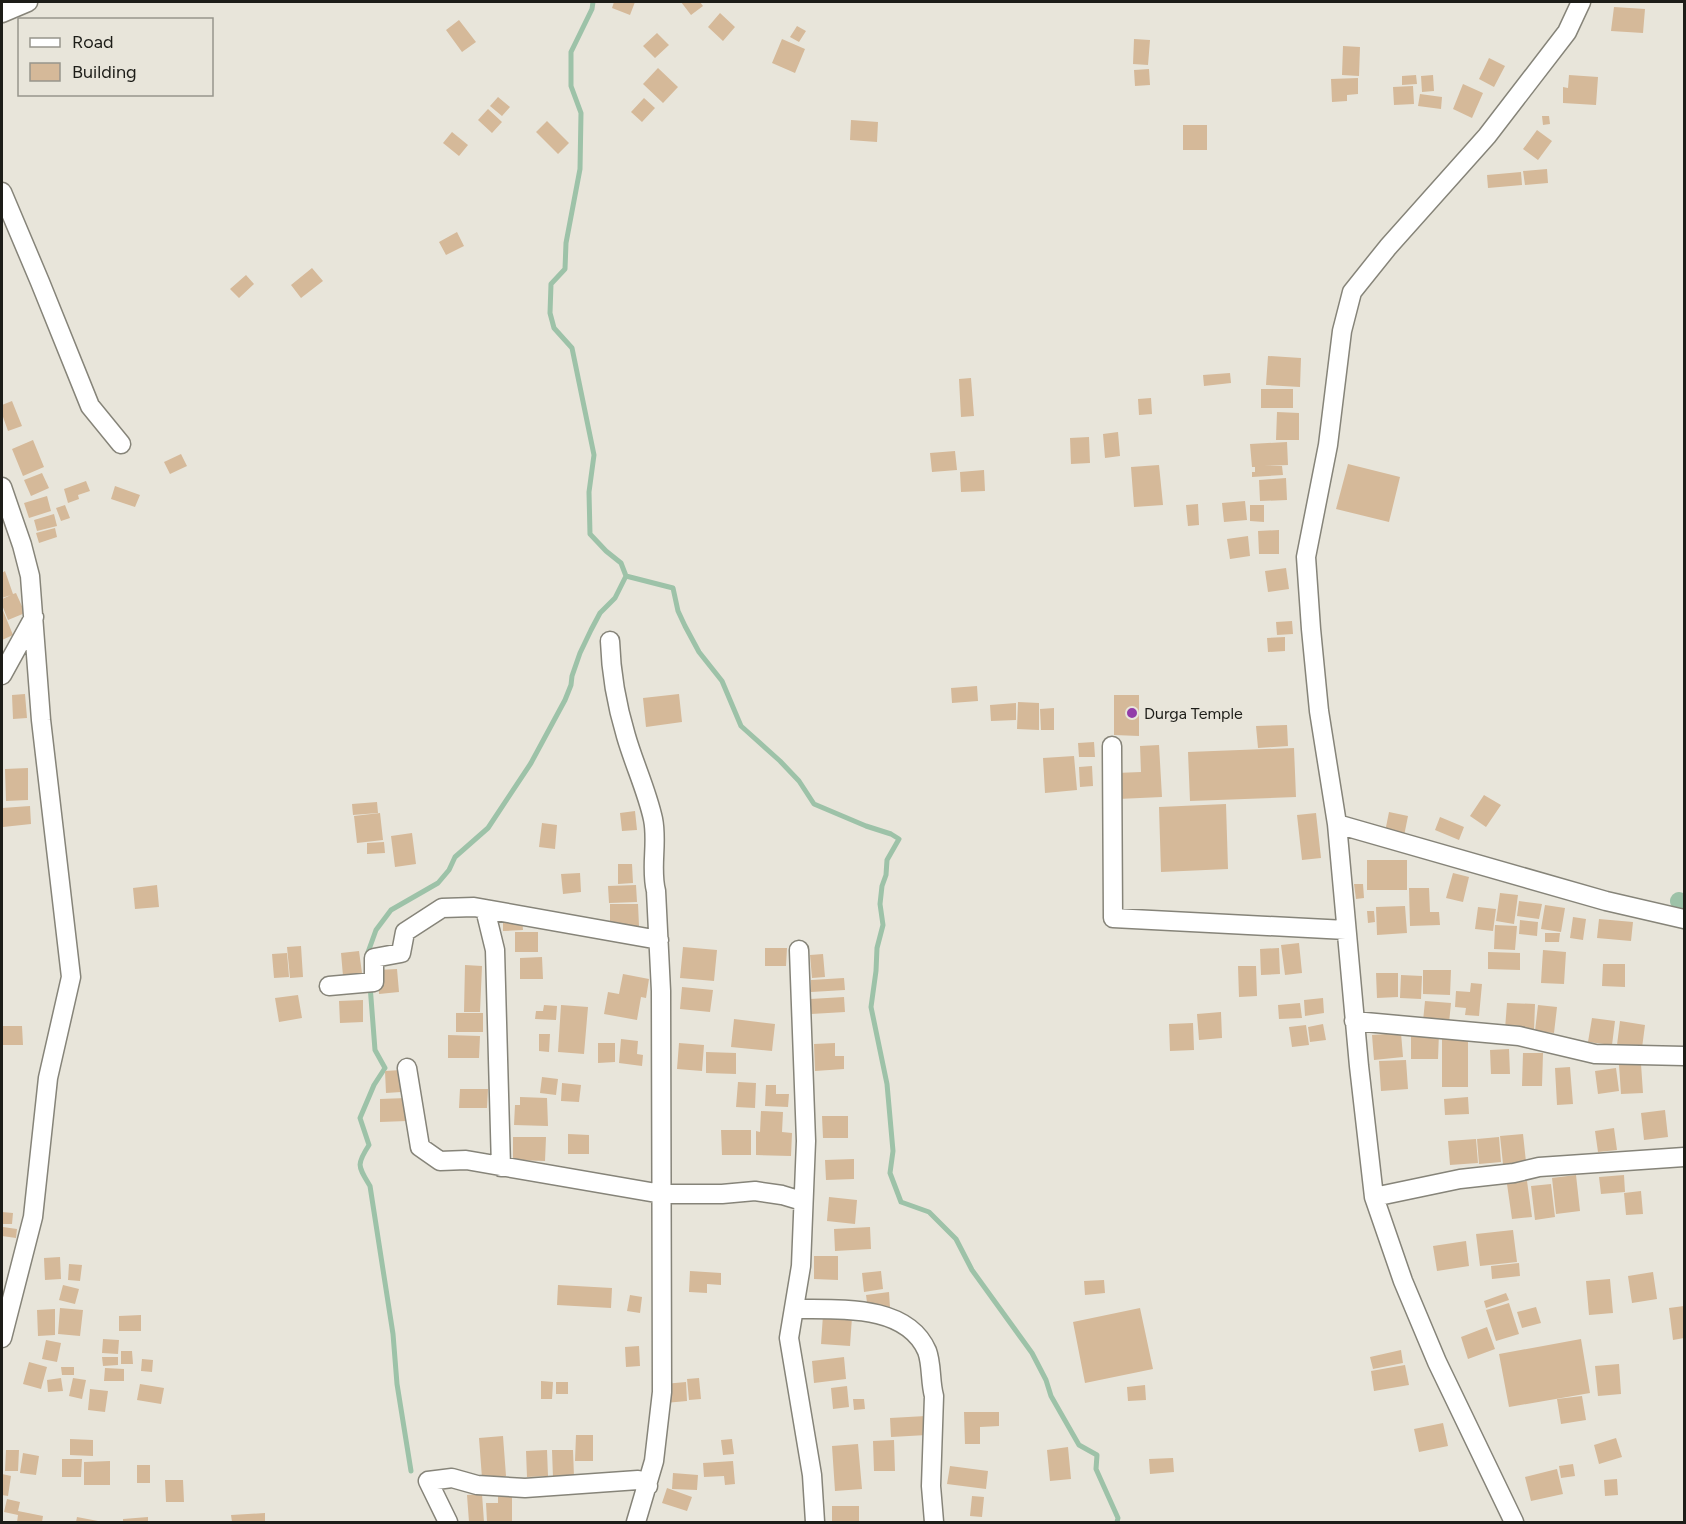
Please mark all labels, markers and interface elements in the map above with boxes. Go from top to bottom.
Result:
legend [18,18,213,96]
text: Road [72,31,113,53]
text: Building [72,61,137,83]
place label: Durga Temple [1144,704,1243,723]
marker: Durga Temple [1125,706,1139,720]

